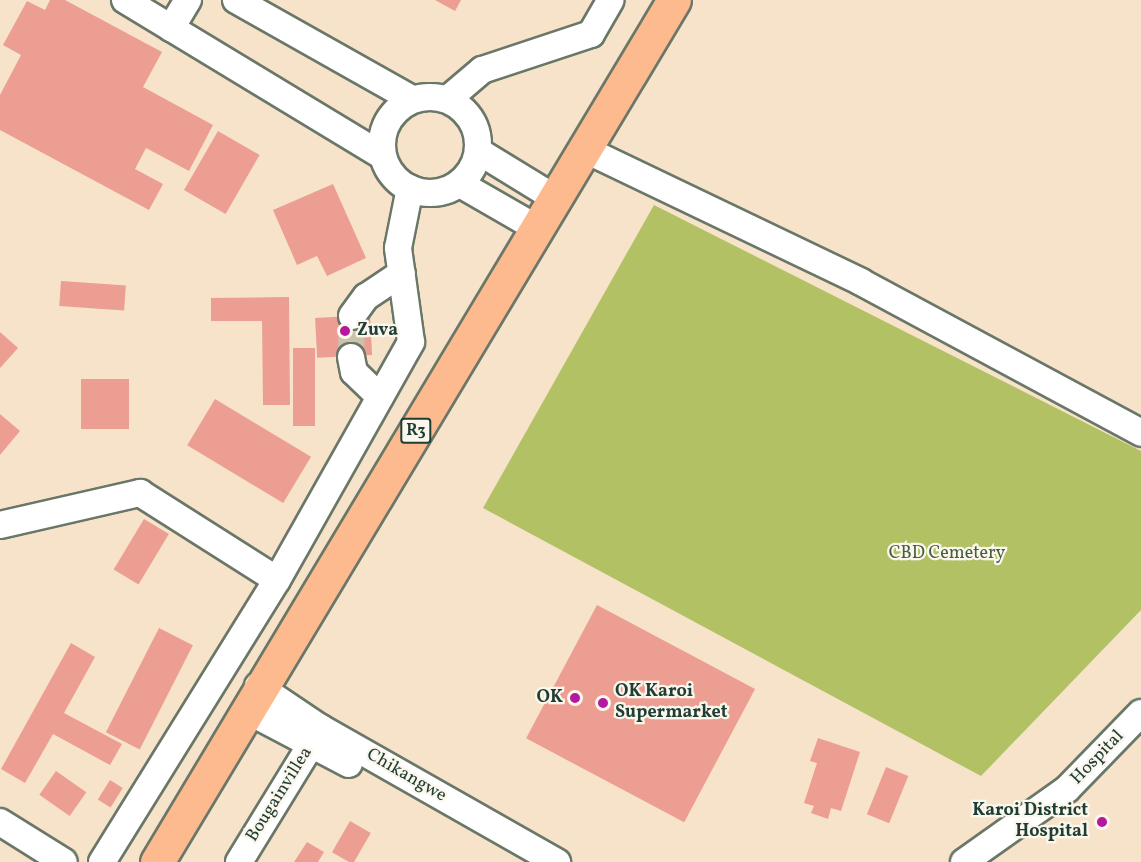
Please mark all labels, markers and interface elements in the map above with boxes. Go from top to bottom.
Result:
place label: Zuva [357,320,398,342]
marker: Zuva [338,324,352,338]
road number: R3 [400,418,432,444]
park label: CBD Cemetery [889,543,1005,565]
place label: OK Karoi Supermarket [615,682,728,724]
place label: OK [537,687,563,709]
marker: OK [568,691,582,705]
marker: OK Karoi Supermarket [596,696,610,710]
street label: Hospital [1067,726,1129,790]
street label: Bougainvillea [242,744,318,846]
street label: Chikangwe [362,744,450,808]
place label: Karoi District Hospital [972,801,1088,844]
marker: Karoi District Hospital [1093,813,1111,831]

